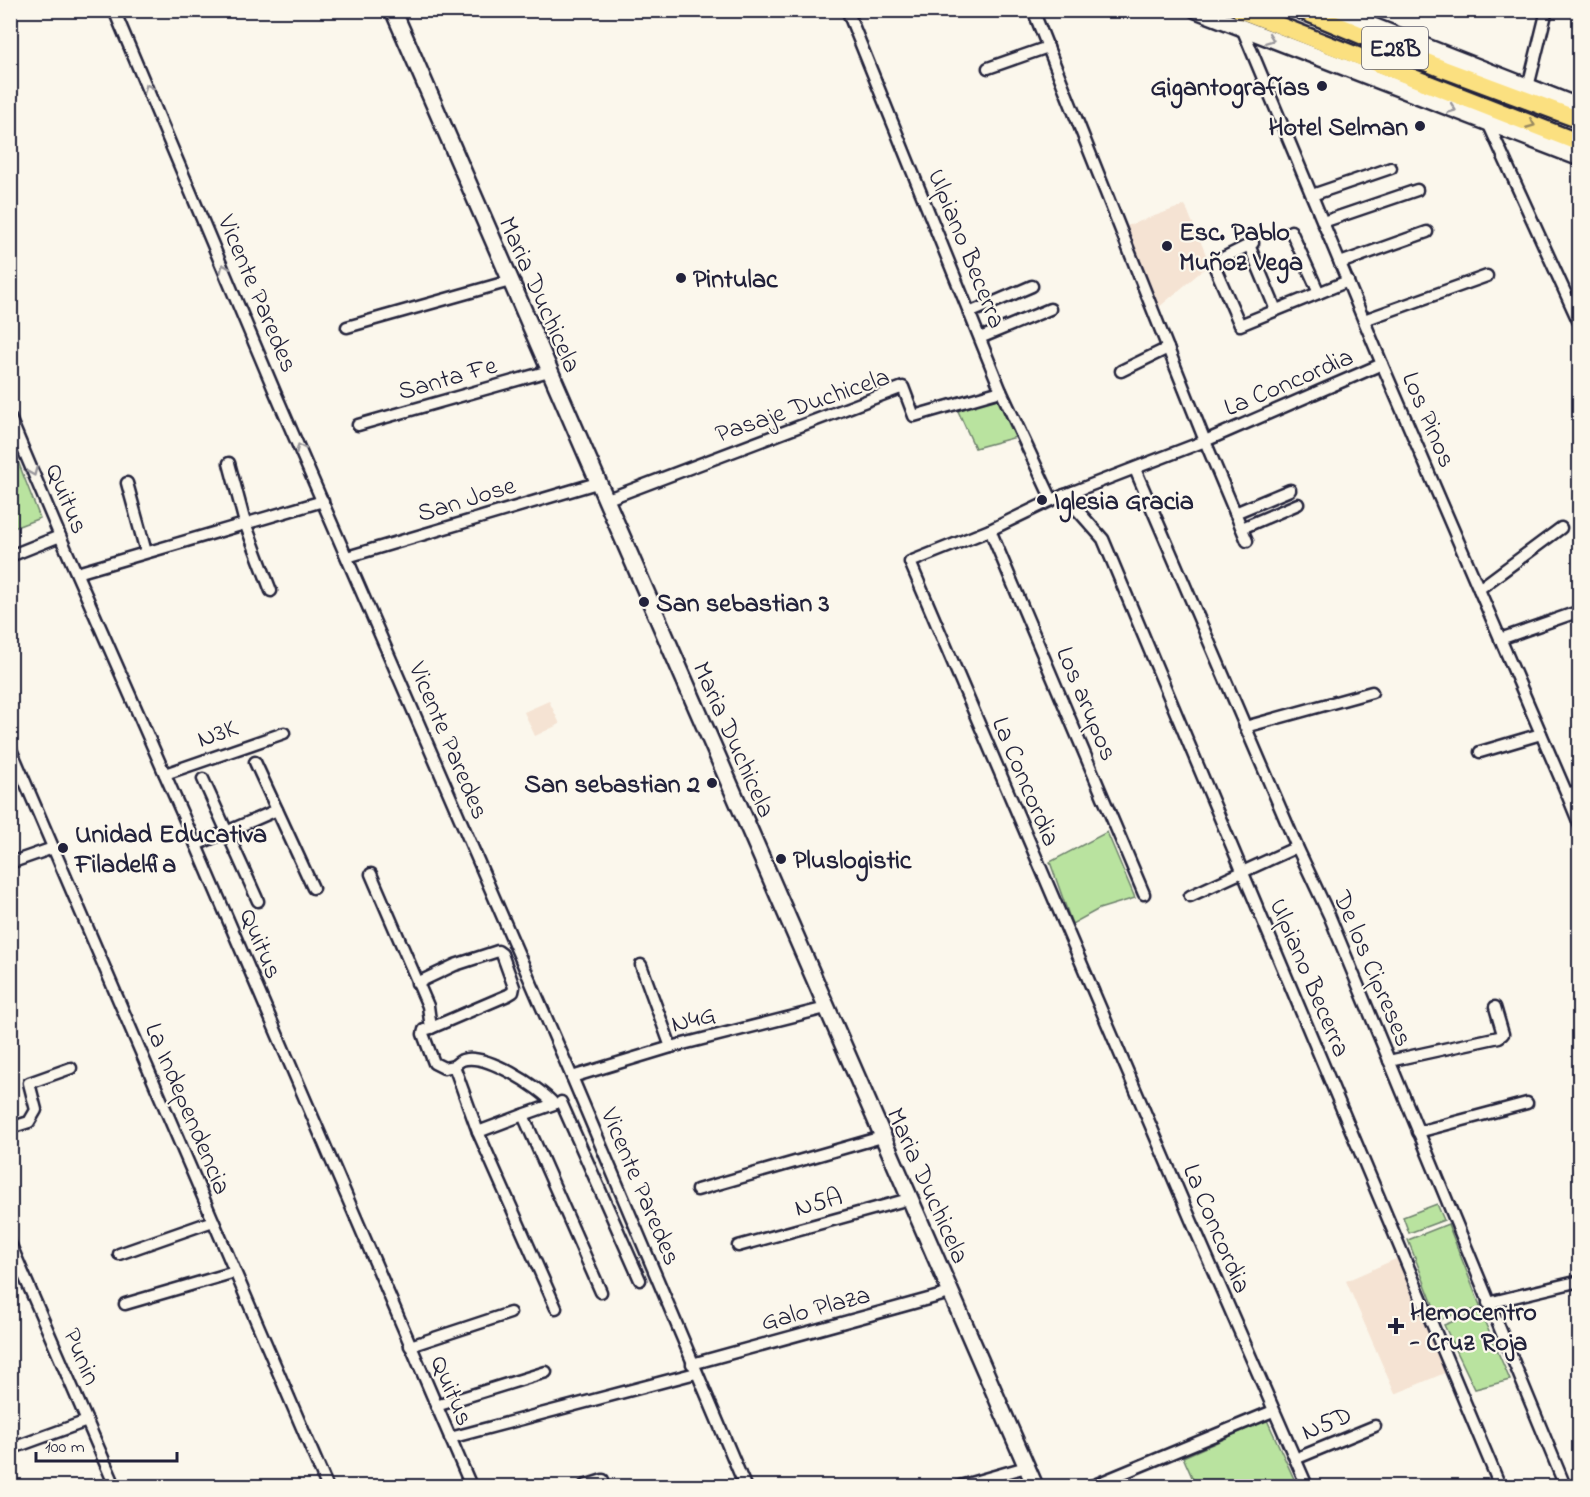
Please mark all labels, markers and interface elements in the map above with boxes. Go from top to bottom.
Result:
road number: E28B [1362,27,1428,69]
one-way arrow [1264,32,1275,44]
place label: Gigantografías [1150,70,1310,109]
marker: Gigantografías [1315,79,1329,93]
one-way arrow [143,84,155,95]
one-way arrow [1446,102,1457,114]
place label: Hotel Selman [1268,110,1408,148]
one-way arrow [1525,117,1536,129]
marker: Hotel Selman [1413,119,1427,133]
street label: Ulpiano Becerra [916,164,1014,335]
street label: Vicente Paredes [206,209,307,379]
street label: Maria Duchicela [487,211,590,379]
place label: Esc. Pablo Muñoz Vega [1179,215,1303,284]
marker: Esc. Pablo Muñoz Vega [1160,239,1174,253]
place label: Pintulac [693,262,779,300]
one-way arrow [219,263,231,274]
marker: Pintulac [674,271,688,285]
street label: La Concordia [1219,339,1360,428]
street label: Santa Fe [394,348,502,412]
street label: Pasaje Duchicela [711,359,895,454]
street label: Los Pinos [1390,366,1464,474]
one-way arrow [295,443,307,454]
street label: Quitus [33,458,97,540]
one-way arrow [26,466,38,477]
street label: San Jose [413,468,521,534]
place label: Iglesia Gracia [1054,484,1194,523]
marker: Iglesia Gracia [1035,493,1049,507]
place label: San sebastian 3 [656,586,830,624]
marker: San sebastian 3 [637,595,651,609]
street label: Los arupos [1044,641,1126,767]
street label: Vicente Paredes [397,656,498,826]
street label: Maria Duchicela [681,656,784,824]
street label: N3K [192,710,244,759]
street label: La Concordia [980,712,1069,853]
place label: San sebastian 2 [524,767,700,805]
marker: San sebastian 2 [705,776,719,790]
place label: Unidad Educativa Filadelfia [73,817,267,885]
marker: Unidad Educativa Filadelfia [56,841,70,855]
place label: Pluslogistic [793,843,913,882]
marker: Pluslogistic [774,852,788,866]
street label: De los Cipreses [1321,885,1421,1053]
street label: Ulpiano Becerra [1258,893,1359,1063]
street label: Quitus [227,903,291,985]
street label: N4G [668,997,720,1045]
street label: La Independencia [133,1017,240,1201]
street label: Vicente Paredes [589,1102,690,1272]
street label: Maria Duchicela [875,1102,978,1270]
street label: La Concordia [1171,1159,1260,1300]
street label: N5A [790,1179,847,1229]
street label: Galo Plaza [757,1277,875,1343]
place label: Hemocentro - Cruz Roja [1409,1295,1537,1363]
marker: Hemocentro - Cruz Roja [1387,1317,1405,1335]
street label: Punin [51,1323,109,1392]
street label: Quitus [418,1350,482,1432]
street label: N5D [1296,1397,1358,1452]
scale bar [36,1425,177,1463]
text: 100 m [45,1435,85,1461]

